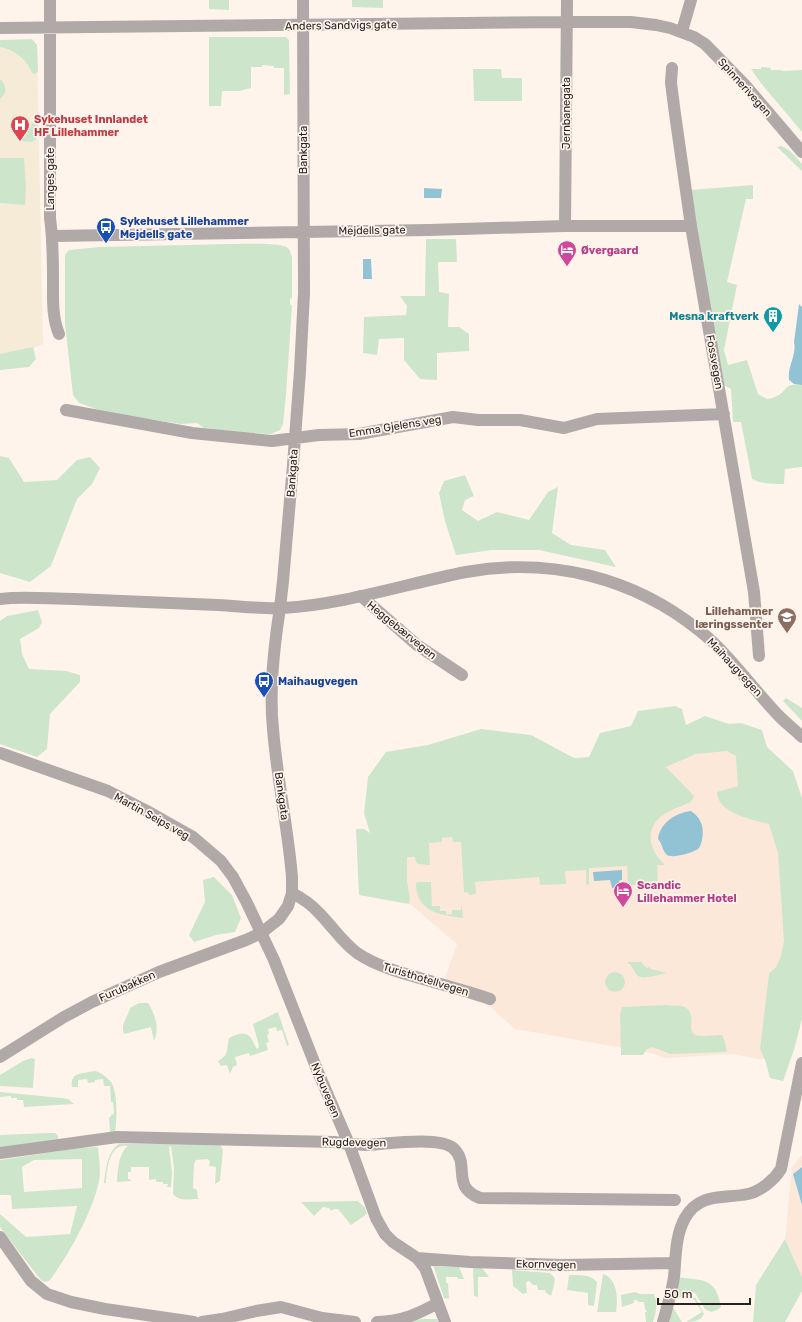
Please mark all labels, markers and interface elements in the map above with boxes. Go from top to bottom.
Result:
street label: Anders Sandvigs gate [285,18,397,33]
street label: Spinnerivegen [715,56,774,119]
street label: Jernbanegata [560,77,573,149]
place label: Sykehuset Innlandet HF Lillehammer [34,113,148,139]
hospital icon: Sykehuset Innlandet HF Lillehammer [9,114,31,142]
street label: Bankgata [297,126,310,174]
street label: Langes gate [44,147,57,211]
place label: Sykehuset Lillehammer Mejdells gate [120,215,249,241]
bus stop icon: Sykehuset Lillehammer Mejdells gate [95,216,117,244]
street label: Mejdells gate [338,223,406,238]
hotel icon: Øvergaard [556,239,578,267]
place label: Øvergaard [581,244,639,257]
building icon: Mesna kraftverk [762,305,784,333]
place label: Mesna kraftverk [669,310,760,323]
street label: Fossvegen [703,334,726,390]
street label: Emma Gjelens veg [348,413,442,440]
street label: Bankgata [284,448,301,498]
street label: Heggebærvegen [364,599,439,662]
place label: Lillehammer læringssenter [695,605,773,631]
school or university icon: Lillehammer læringssenter [776,606,798,634]
street label: Maihaugvegen [704,636,765,699]
bus stop icon: Maihaugvegen [253,670,275,698]
place label: Maihaugvegen [278,675,358,688]
street label: Bankgata [272,771,291,821]
street label: Martin Seips veg [112,790,192,843]
place label: Scandic Lillehammer Hotel [637,879,737,905]
hotel icon: Scandic Lillehammer Hotel [612,880,634,908]
street label: Turisthotellvegen [381,960,470,999]
street label: Furubakken [97,968,157,1005]
street label: Nybuvegen [308,1061,343,1120]
street label: Rugdevegen [322,1135,386,1150]
street label: Ekornvegen [516,1257,576,1272]
scale bar [658,1280,750,1306]
text: 50 m [664,1287,692,1301]

